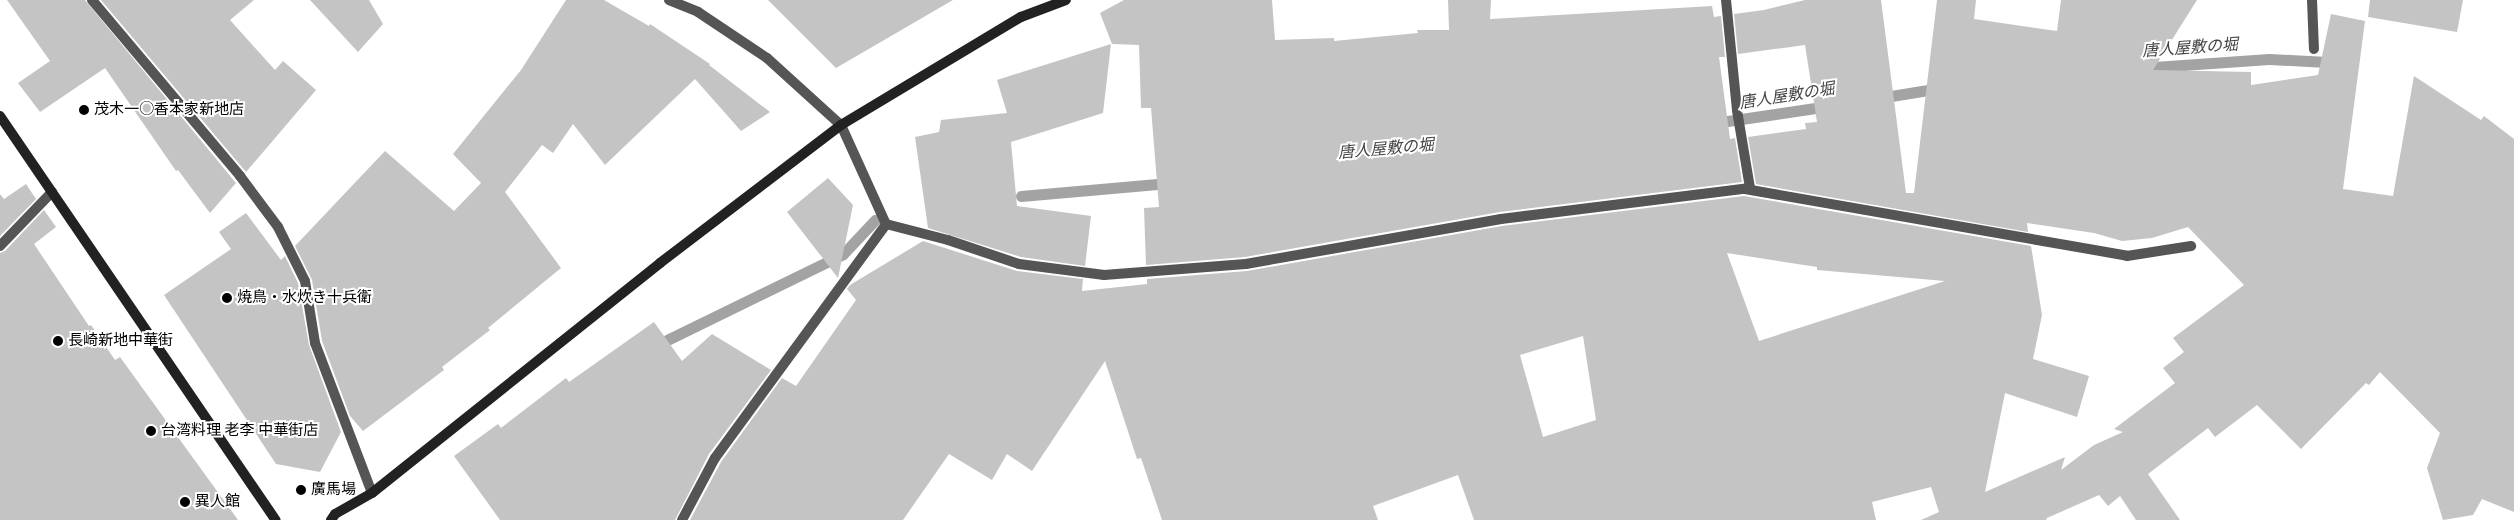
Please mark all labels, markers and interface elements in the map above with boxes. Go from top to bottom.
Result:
water label: 唐人屋敷の堀 [2141,35,2239,61]
water label: 唐人屋敷の堀 [1738,79,1836,113]
place label: 茂木一○香本家新地店 [94,101,244,119]
marker: 茂木一○香本家新地店 [78,104,90,116]
water label: 唐人屋敷の堀 [1337,135,1435,163]
place label: 焼鳥・水炊き十兵衛 [237,289,372,307]
marker: 焼鳥・水炊き十兵衛 [221,292,233,304]
place label: 長崎新地中華街 [68,332,173,350]
marker: 長崎新地中華街 [52,335,64,347]
place label: 台湾料理 老李 中華街店 [161,422,318,440]
marker: 台湾料理 老李 中華街店 [145,425,157,437]
place label: 廣馬場 [311,481,356,499]
marker: 廣馬場 [295,484,307,496]
place label: 異人館 [195,493,240,511]
marker: 異人館 [179,496,191,508]

